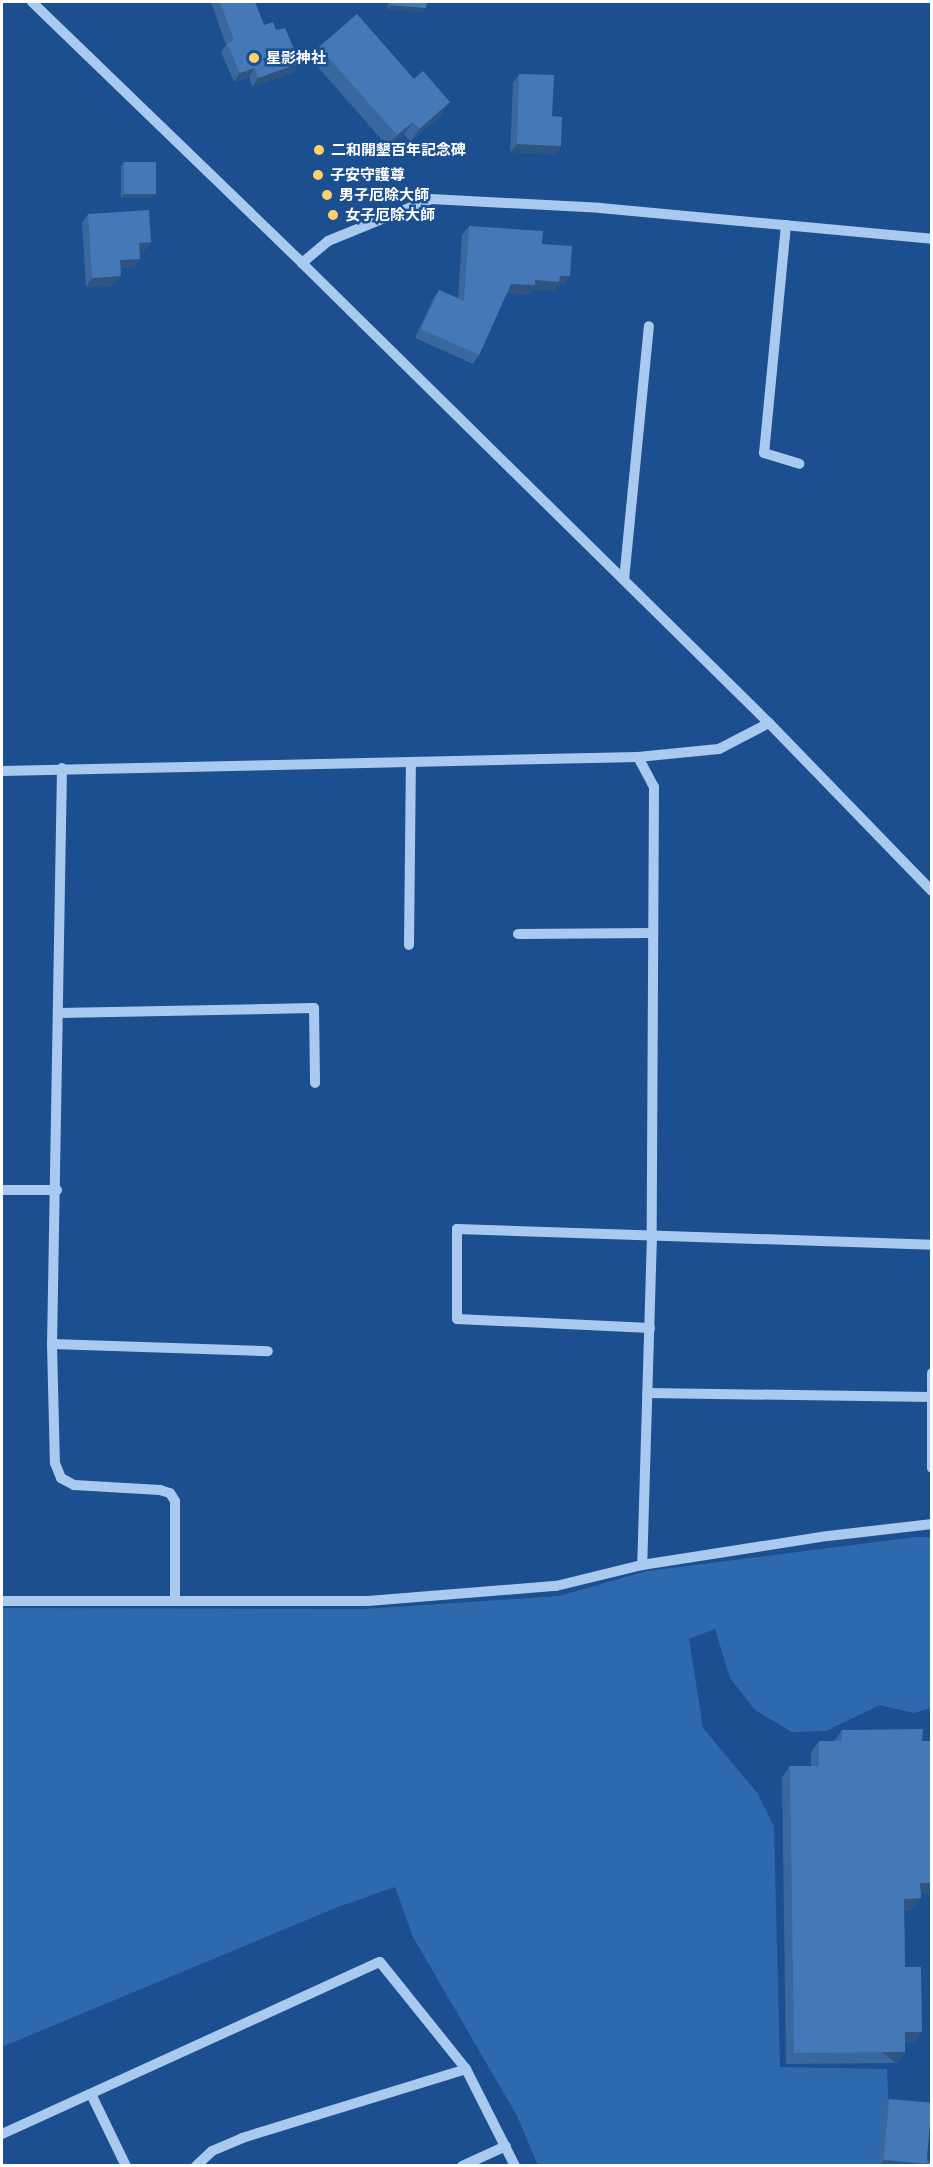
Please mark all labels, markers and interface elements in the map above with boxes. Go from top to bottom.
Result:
place label: 星影神社 [266,49,326,67]
marker: 星影神社 [247,51,261,65]
place label: 二和開墾百年記念碑 [331,141,466,159]
marker: 二和開墾百年記念碑 [312,143,326,157]
place label: 子安守護尊 [330,166,405,184]
marker: 子安守護尊 [311,168,325,182]
place label: 男子厄除大師 [339,186,429,204]
marker: 男子厄除大師 [320,188,334,202]
place label: 女子厄除大師 [345,206,435,224]
marker: 女子厄除大師 [326,208,340,222]

